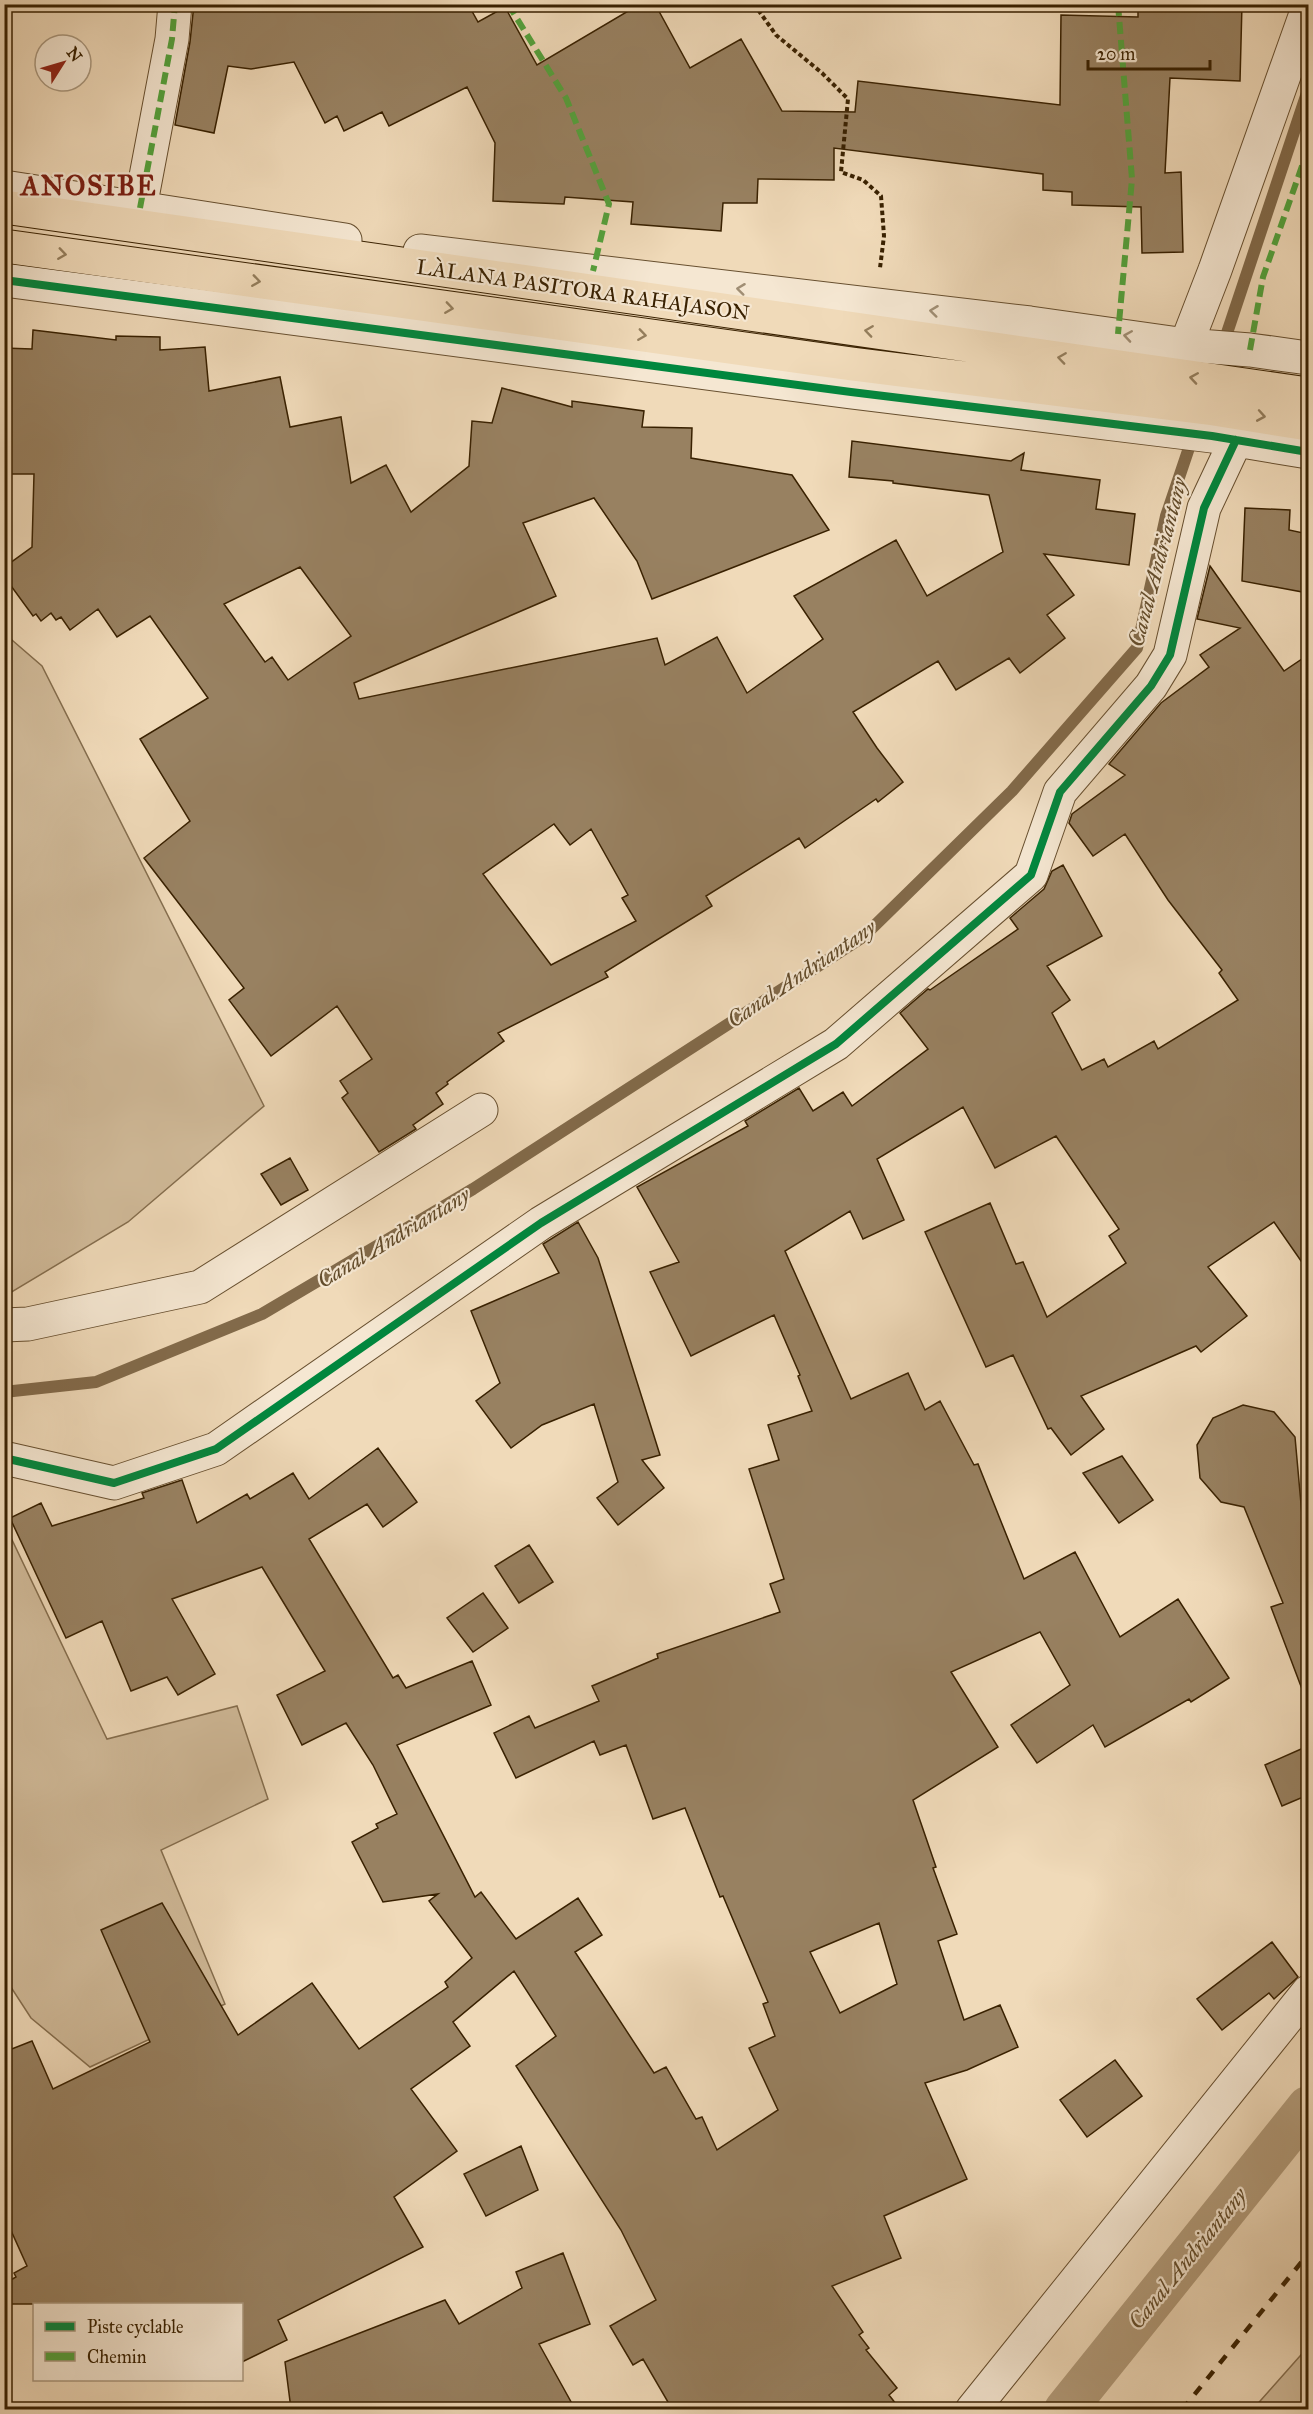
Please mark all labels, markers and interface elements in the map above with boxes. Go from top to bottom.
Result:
north arrow [33,33,93,93]
scale bar [1088,33,1210,71]
text: N [63,43,87,66]
text: 20 m [1097,43,1135,65]
district label: ANOSIBE [19,169,157,202]
one-way arrow [58,248,67,260]
street label: LÀLANA PASITORA RAHAJASON [415,254,751,326]
one-way arrow [251,275,260,287]
one-way arrow [736,283,745,295]
one-way arrow [444,302,453,314]
one-way arrow [930,306,939,318]
one-way arrow [865,325,874,337]
one-way arrow [637,328,646,341]
one-way arrow [1123,330,1133,342]
one-way arrow [1058,353,1067,365]
one-way arrow [1189,372,1199,384]
one-way arrow [1257,410,1266,422]
water label: Canal Andriantany [1122,474,1193,650]
water label: Canal Andriantany [722,913,882,1033]
water label: Canal Andriantany [312,1181,475,1294]
water label: Canal Andriantany [1122,2182,1253,2334]
legend [33,2303,243,2381]
text: Piste cyclable [87,2316,184,2338]
text: Chemin [87,2346,147,2368]

